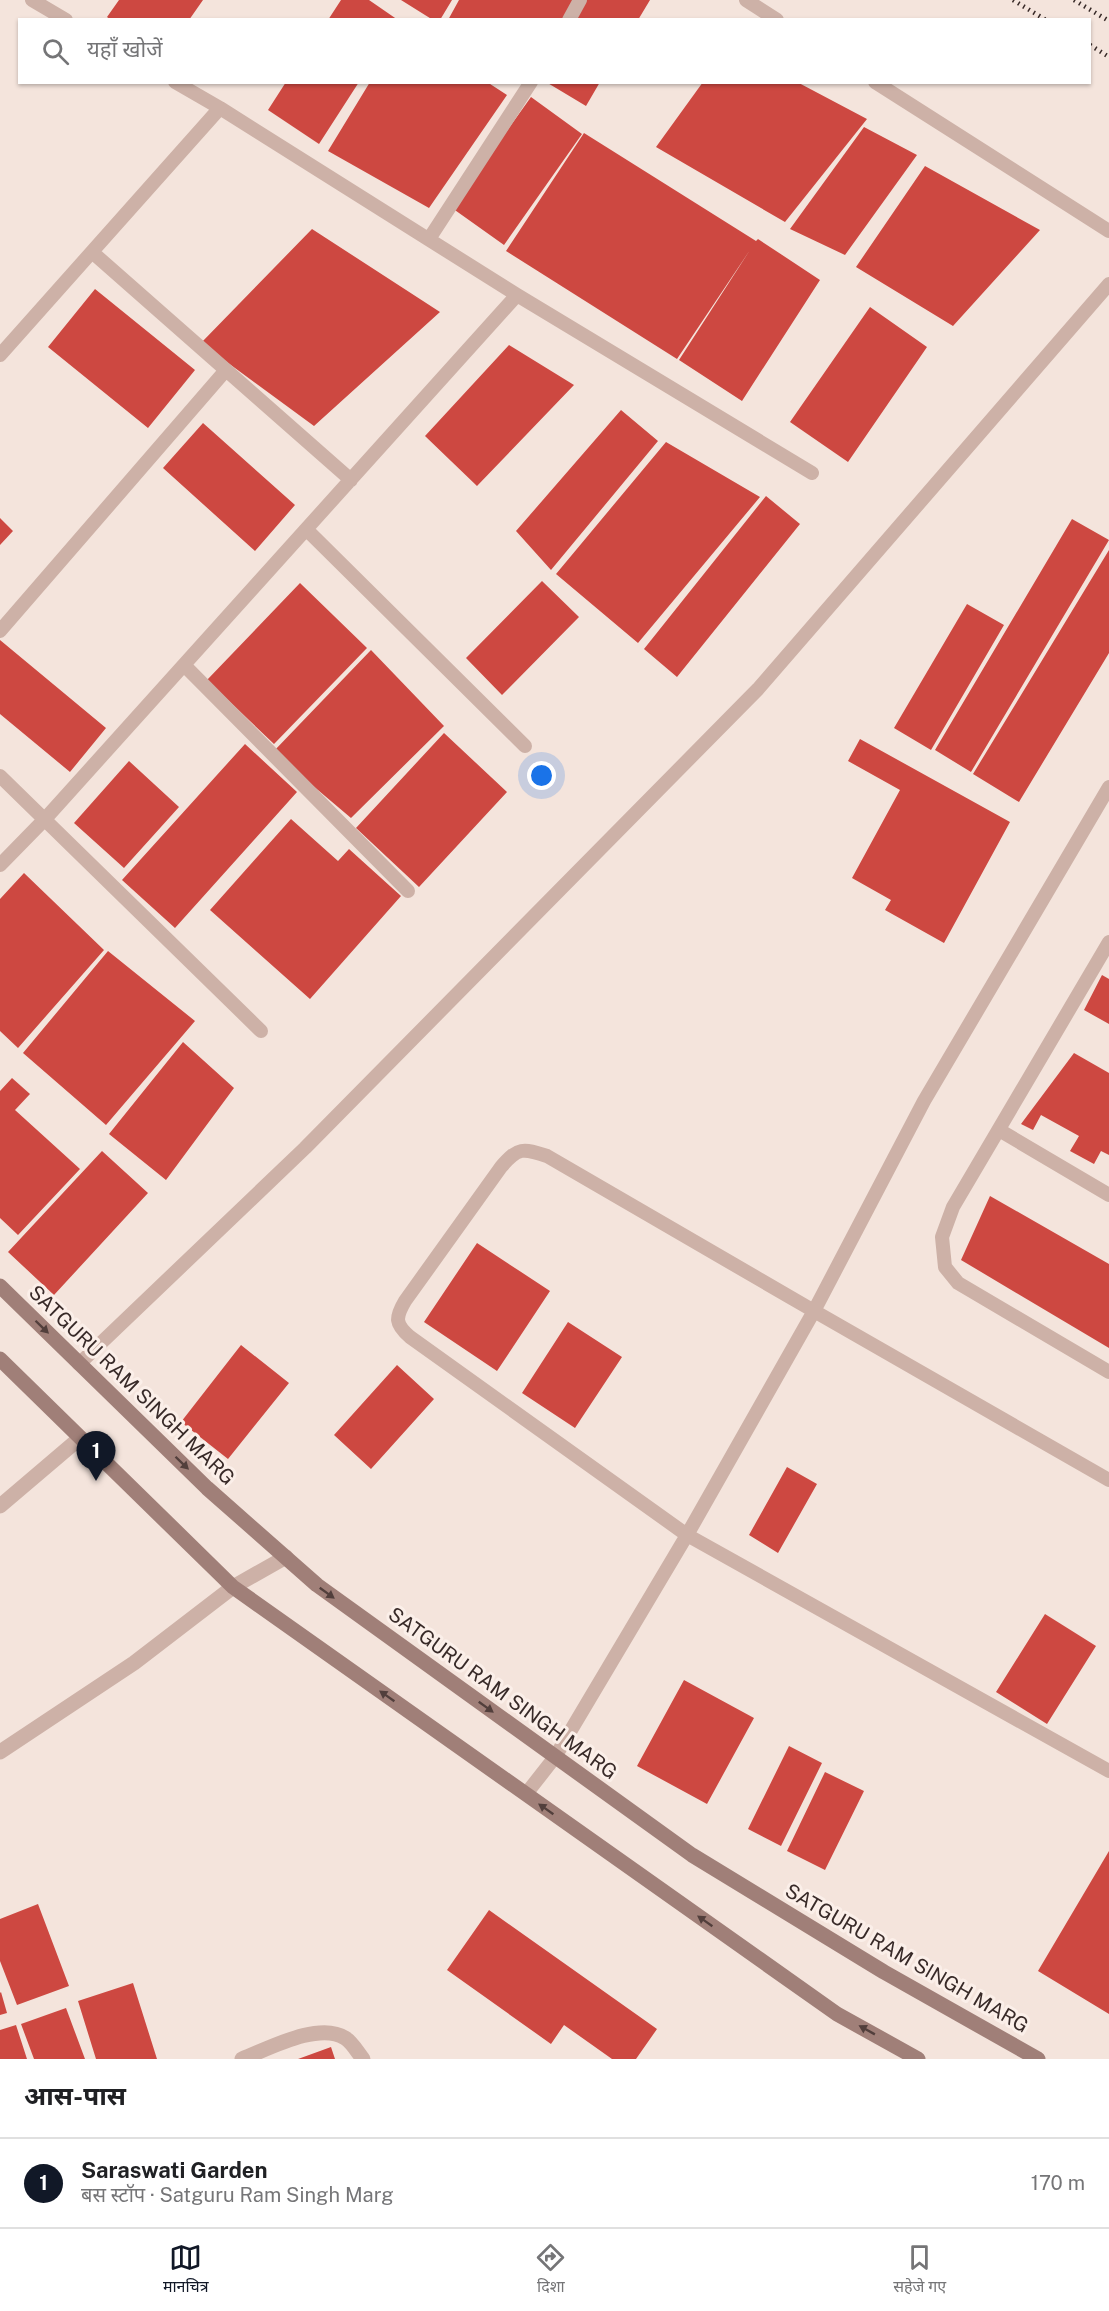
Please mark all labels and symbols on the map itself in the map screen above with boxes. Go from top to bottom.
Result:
your location [527,761,556,790]
street label: SATGURU RAM SINGH MARG [24,1280,240,1490]
one-way arrow [34,1320,48,1334]
pin: 1 [76,1432,116,1481]
one-way arrow [174,1456,188,1470]
one-way arrow [320,1586,335,1598]
street label: SATGURU RAM SINGH MARG [384,1602,622,1784]
one-way arrow [379,1690,395,1702]
one-way arrow [478,1700,493,1712]
one-way arrow [538,1804,554,1815]
street label: SATGURU RAM SINGH MARG [781,1878,1033,2038]
one-way arrow [698,1915,714,1927]
one-way arrow [858,2026,875,2036]

